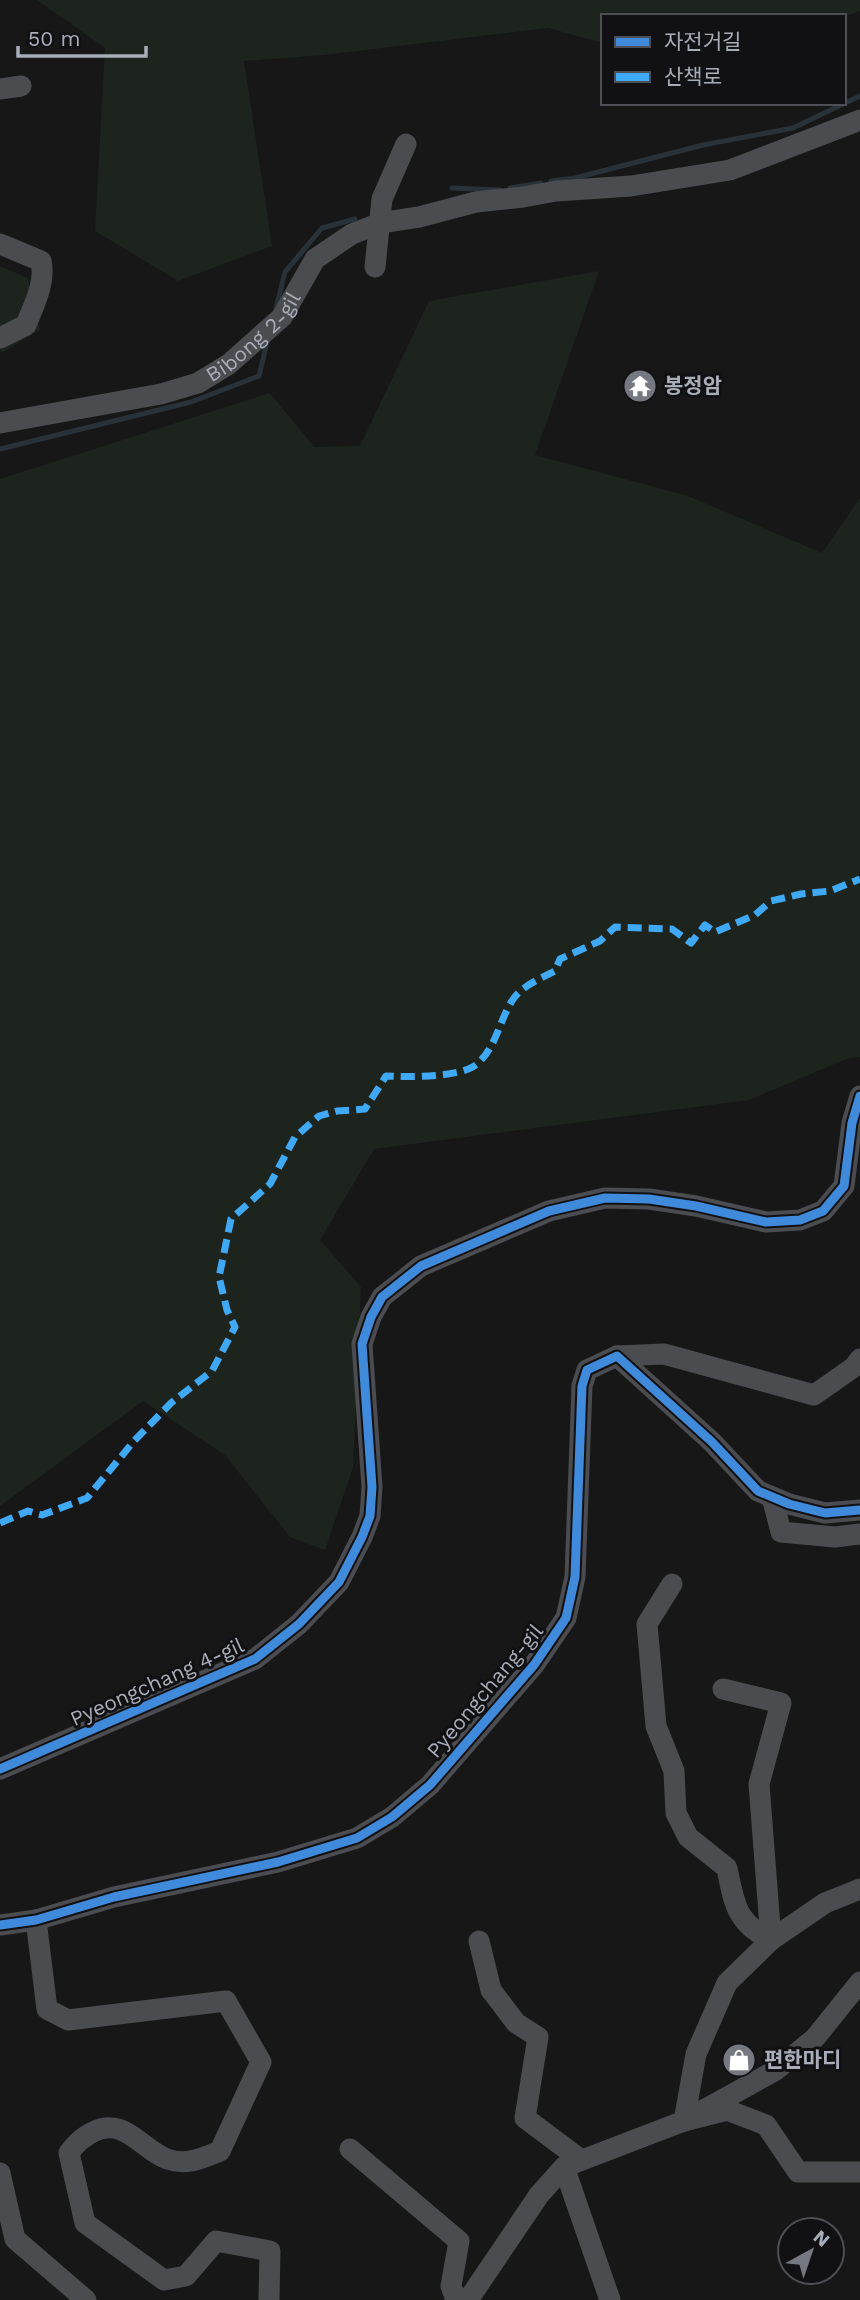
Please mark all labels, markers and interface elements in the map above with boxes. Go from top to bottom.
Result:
scale bar [18,14,145,58]
legend [601,14,846,105]
text: 50 m [28,26,80,51]
text: 자전거길 [664,29,741,54]
text: 산책로 [664,64,722,89]
street label: Bibong 2-gil [201,287,306,387]
temple icon: 봉정암 [621,367,659,405]
place label: 봉정암 [664,373,722,398]
street label: Pyeongchang-gil [421,1618,548,1763]
street label: Pyeongchang 4-gil [66,1632,248,1731]
shop icon: 편한마디 [720,2041,758,2079]
place label: 편한마디 [764,2047,841,2072]
north arrow [776,2216,846,2286]
text: N [809,2225,834,2252]

